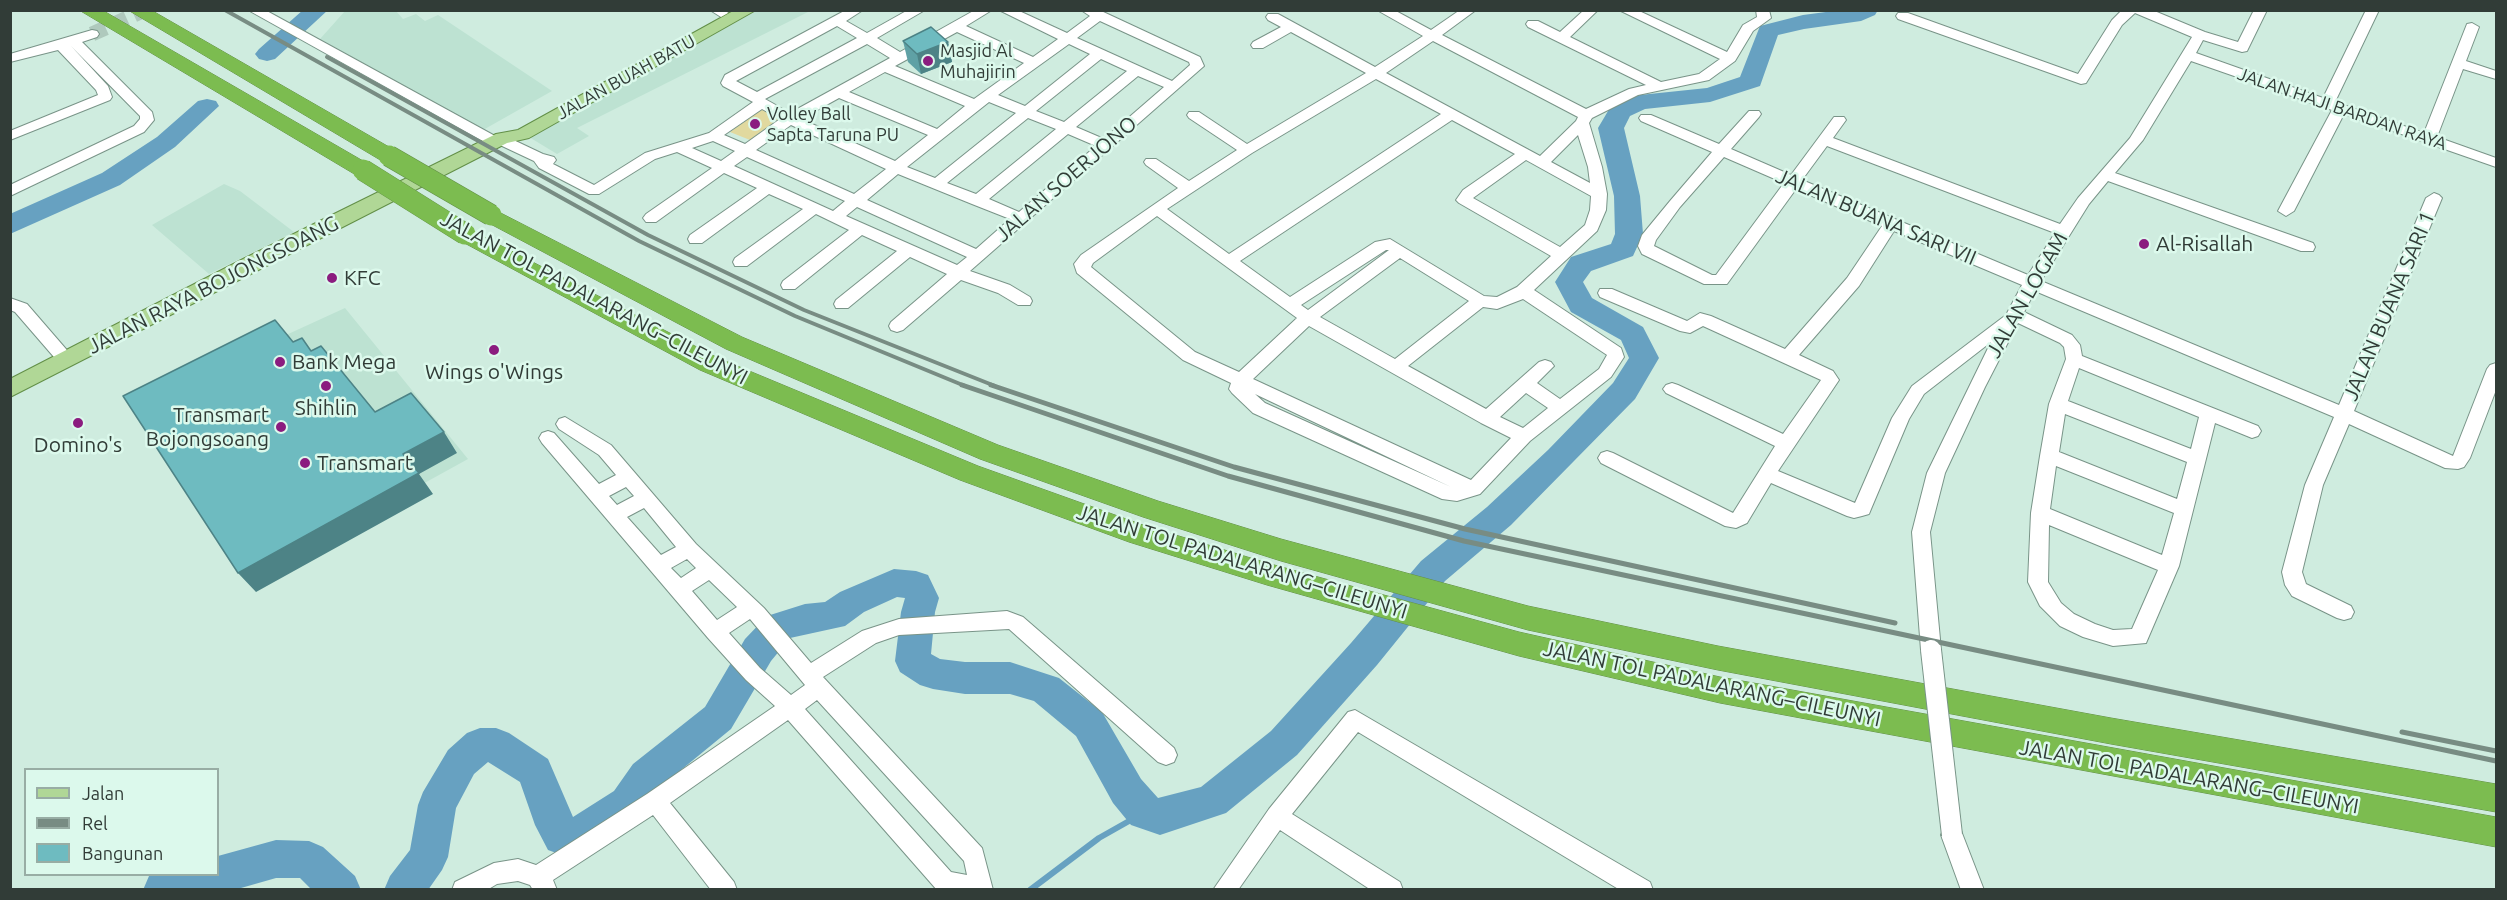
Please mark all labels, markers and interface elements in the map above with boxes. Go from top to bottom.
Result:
street label: JALAN BUAH BATU [553,30,699,124]
place label: Masjid Al Muhajirin [940,40,1016,82]
marker: Masjid Al Muhajirin [921,54,935,68]
street label: JALAN HAJI BARDAN RAYA [2235,63,2449,155]
place label: Volley Ball Sapta Taruna PU [767,103,899,146]
street label: JALAN SOERJONO [990,111,1142,247]
marker: Volley Ball Sapta Taruna PU [748,117,762,131]
street label: JALAN BUANA SARI VII [1772,163,1980,271]
street label: JALAN TOL PADALARANG–CILEUNYI [436,206,752,390]
street label: JALAN BUANA SARI 1 [2338,208,2440,404]
street label: JALAN RAYA BOJONGSOANG [83,211,343,359]
street label: JALAN LOGAM [1981,228,2073,362]
place label: Al-Risallah [2156,231,2253,257]
marker: Al-Risallah [2137,237,2151,251]
place label: KFC [344,265,381,291]
marker: KFC [325,271,339,285]
marker: Wings o'Wings [487,343,501,357]
place label: Bank Mega [292,349,396,375]
marker: Bank Mega [273,355,287,369]
place label: Wings o'Wings [425,359,563,385]
marker: Shihlin [319,379,333,393]
place label: Shihlin [295,395,357,421]
place label: Transmart Bojongsoang [146,402,269,452]
marker: Domino's [71,416,85,430]
marker: Transmart Bojongsoang [274,420,288,434]
place label: Domino's [34,432,122,458]
place label: Transmart [317,450,413,476]
marker: Transmart [298,456,312,470]
street label: JALAN TOL PADALARANG–CILEUNYI [1074,500,1410,624]
street label: JALAN TOL PADALARANG–CILEUNYI [1541,636,1883,732]
street label: JALAN TOL PADALARANG–CILEUNYI [2017,735,2361,819]
legend [24,768,219,876]
text: Jalan [82,783,124,803]
text: Rel [82,813,108,833]
text: Bangunan [82,843,163,863]

